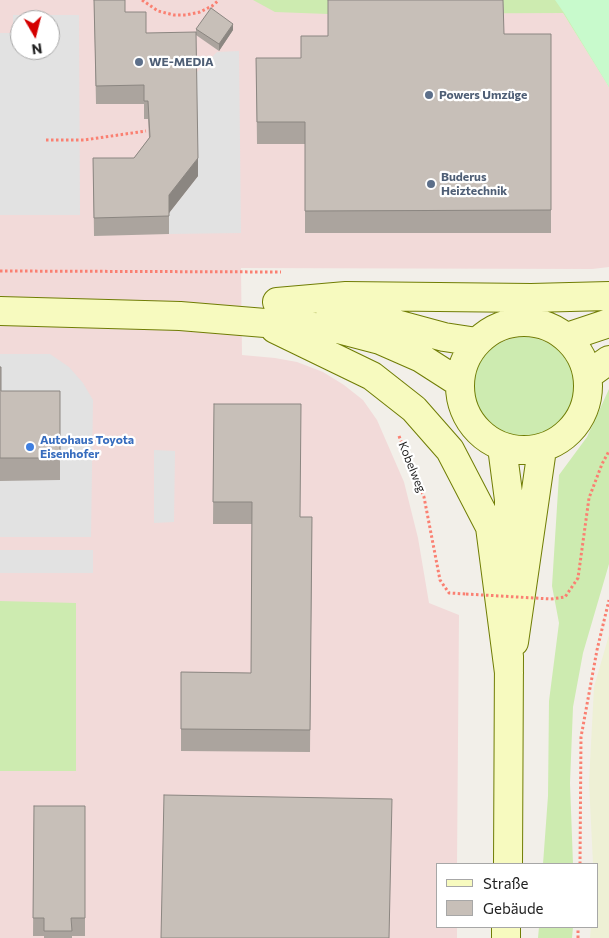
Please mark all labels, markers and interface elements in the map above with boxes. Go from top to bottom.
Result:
north arrow [10,10,60,60]
text: N [31,40,43,59]
place label: WE-MEDIA [149,55,214,69]
marker: WE-MEDIA [133,56,145,68]
place label: Powers Umzüge [439,88,527,102]
marker: Powers Umzüge [423,89,435,101]
place label: Buderus Heiztechnik [441,170,507,198]
marker: Buderus Heiztechnik [425,178,437,190]
place label: Autohaus Toyota Eisenhofer [40,433,134,461]
street label: Kobelweg [395,440,429,494]
marker: Autohaus Toyota Eisenhofer [24,441,36,453]
legend [436,863,599,928]
text: Straße [483,874,529,892]
text: Gebäude [483,899,544,917]

